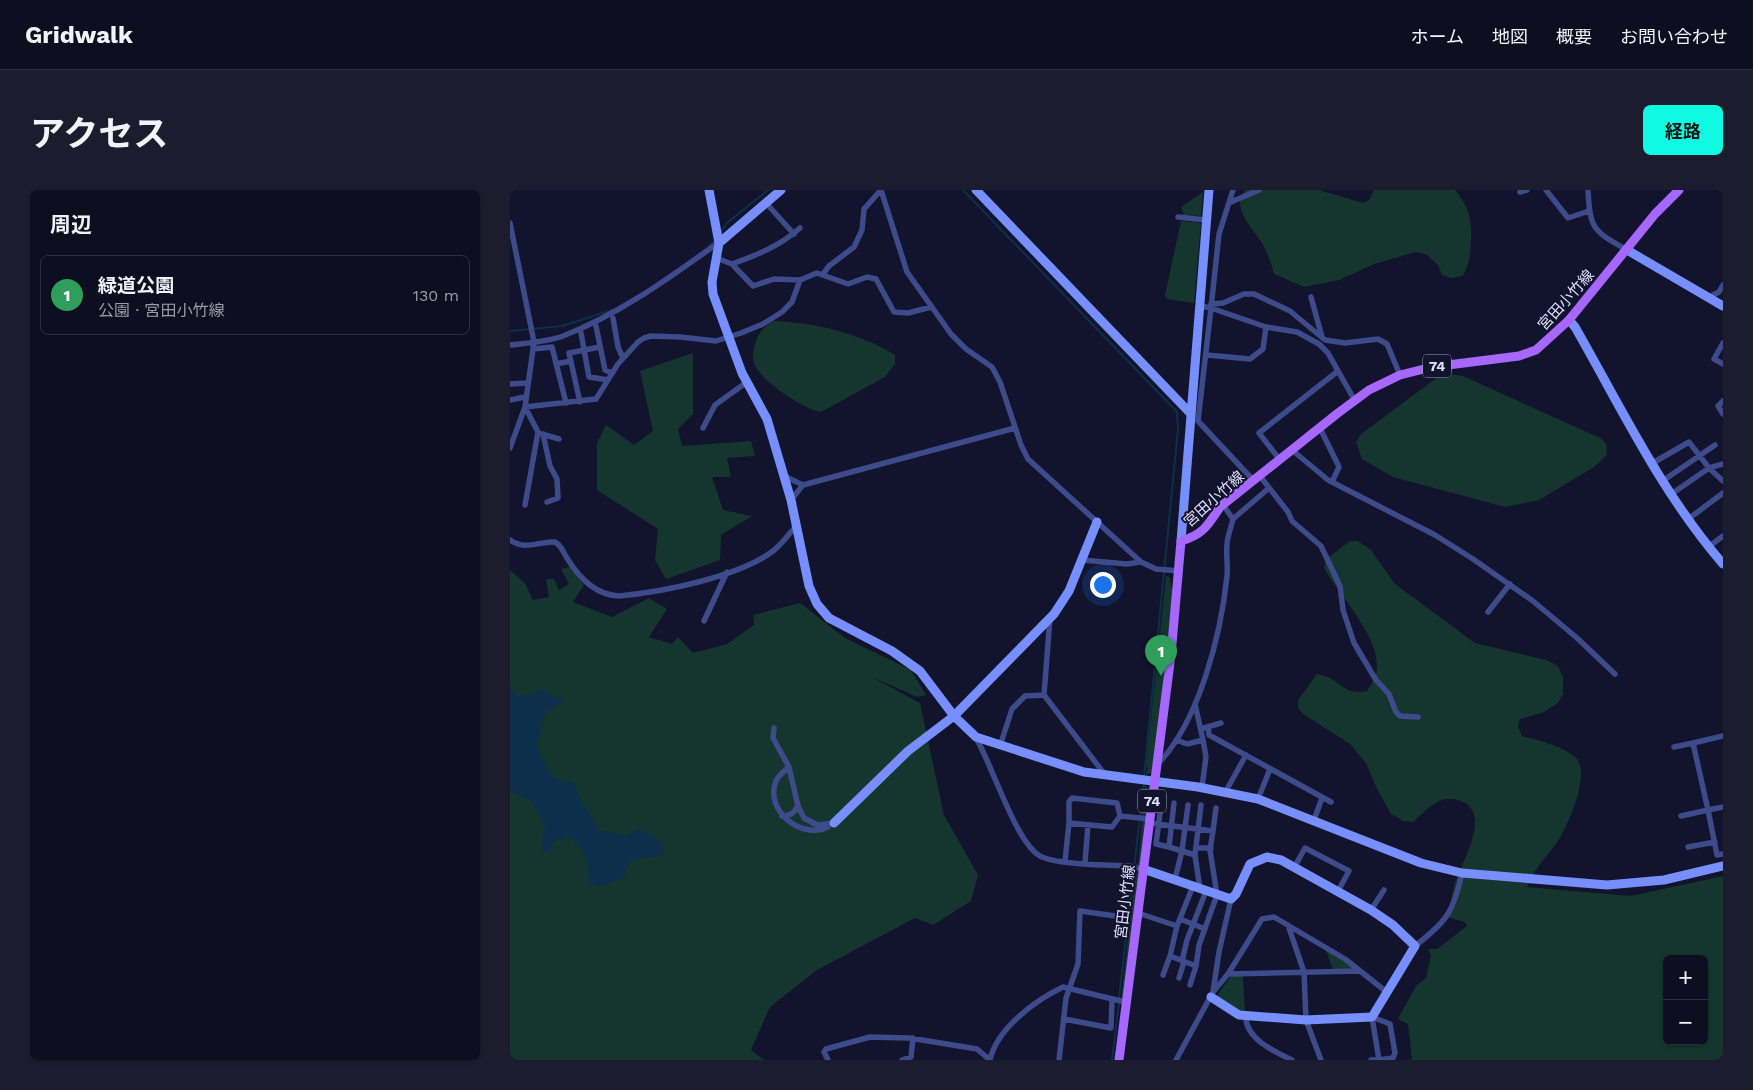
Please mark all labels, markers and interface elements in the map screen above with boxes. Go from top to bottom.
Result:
text: Gridwalk [25,21,133,49]
text: ホーム [1411,26,1464,47]
text: 地図 [1492,26,1528,47]
text: 概要 [1556,26,1592,47]
text: お問い合わせ [1620,26,1728,47]
button: 経路 [1643,105,1723,155]
text: アクセス [30,113,168,155]
text: 周辺 [50,212,92,237]
street label: 宮田小竹線 [1534,266,1598,334]
text: 緑道公園 [98,274,174,297]
text: 1 [64,286,70,305]
text: 130 m [413,286,459,305]
text: 公園 · 宮田小竹線 [98,301,225,320]
road number: 74 [1423,355,1451,378]
street label: 宮田小竹線 [1180,467,1248,531]
your location [1090,572,1116,598]
pin: 1 [1145,635,1177,676]
road number: 74 [1138,790,1166,812]
street label: 宮田小竹線 [1111,864,1139,940]
map controls [1663,955,1708,1045]
button: + [1663,955,1708,1000]
button: − [1663,1000,1708,1045]

